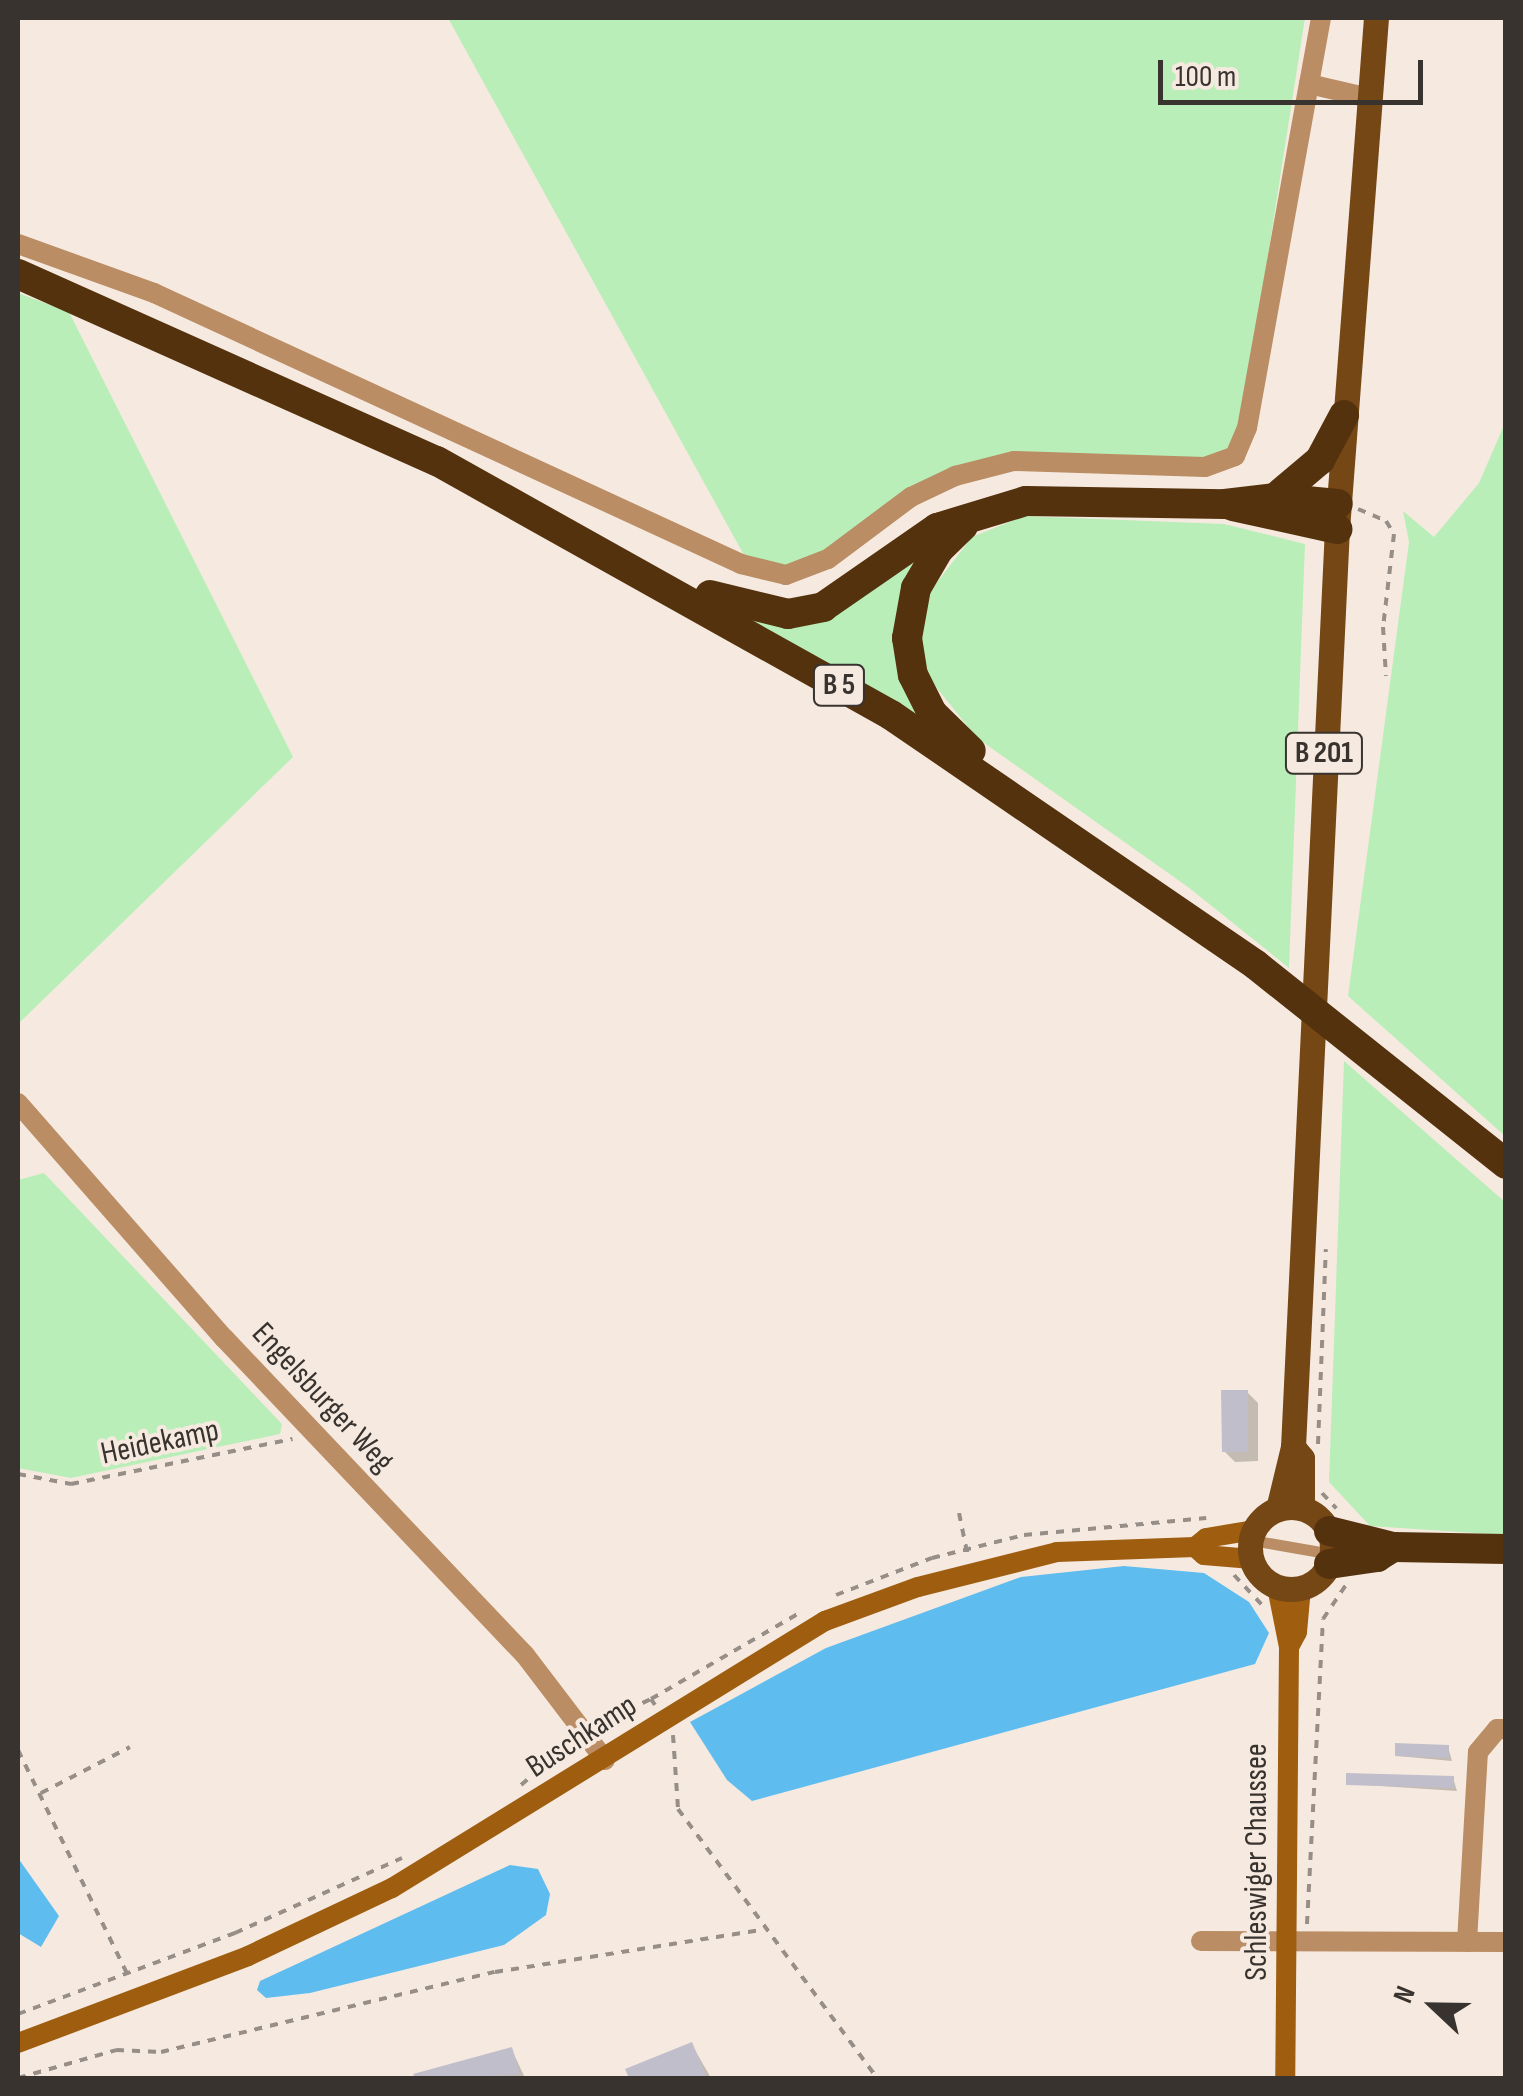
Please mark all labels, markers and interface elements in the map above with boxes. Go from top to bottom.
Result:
scale bar [1163,40,1428,102]
text: 100 m [1175,59,1236,95]
road number: B 5 [812,660,866,710]
road number: B 201 [1284,728,1364,778]
street label: Engelsburger Weg [243,1315,401,1481]
street label: Heidekamp [98,1412,222,1474]
street label: Buschkamp [520,1687,644,1787]
street label: Schleswiger Chaussee [1238,1743,1276,1981]
north arrow [1383,1956,1483,2056]
text: N [1387,1981,1423,2008]

